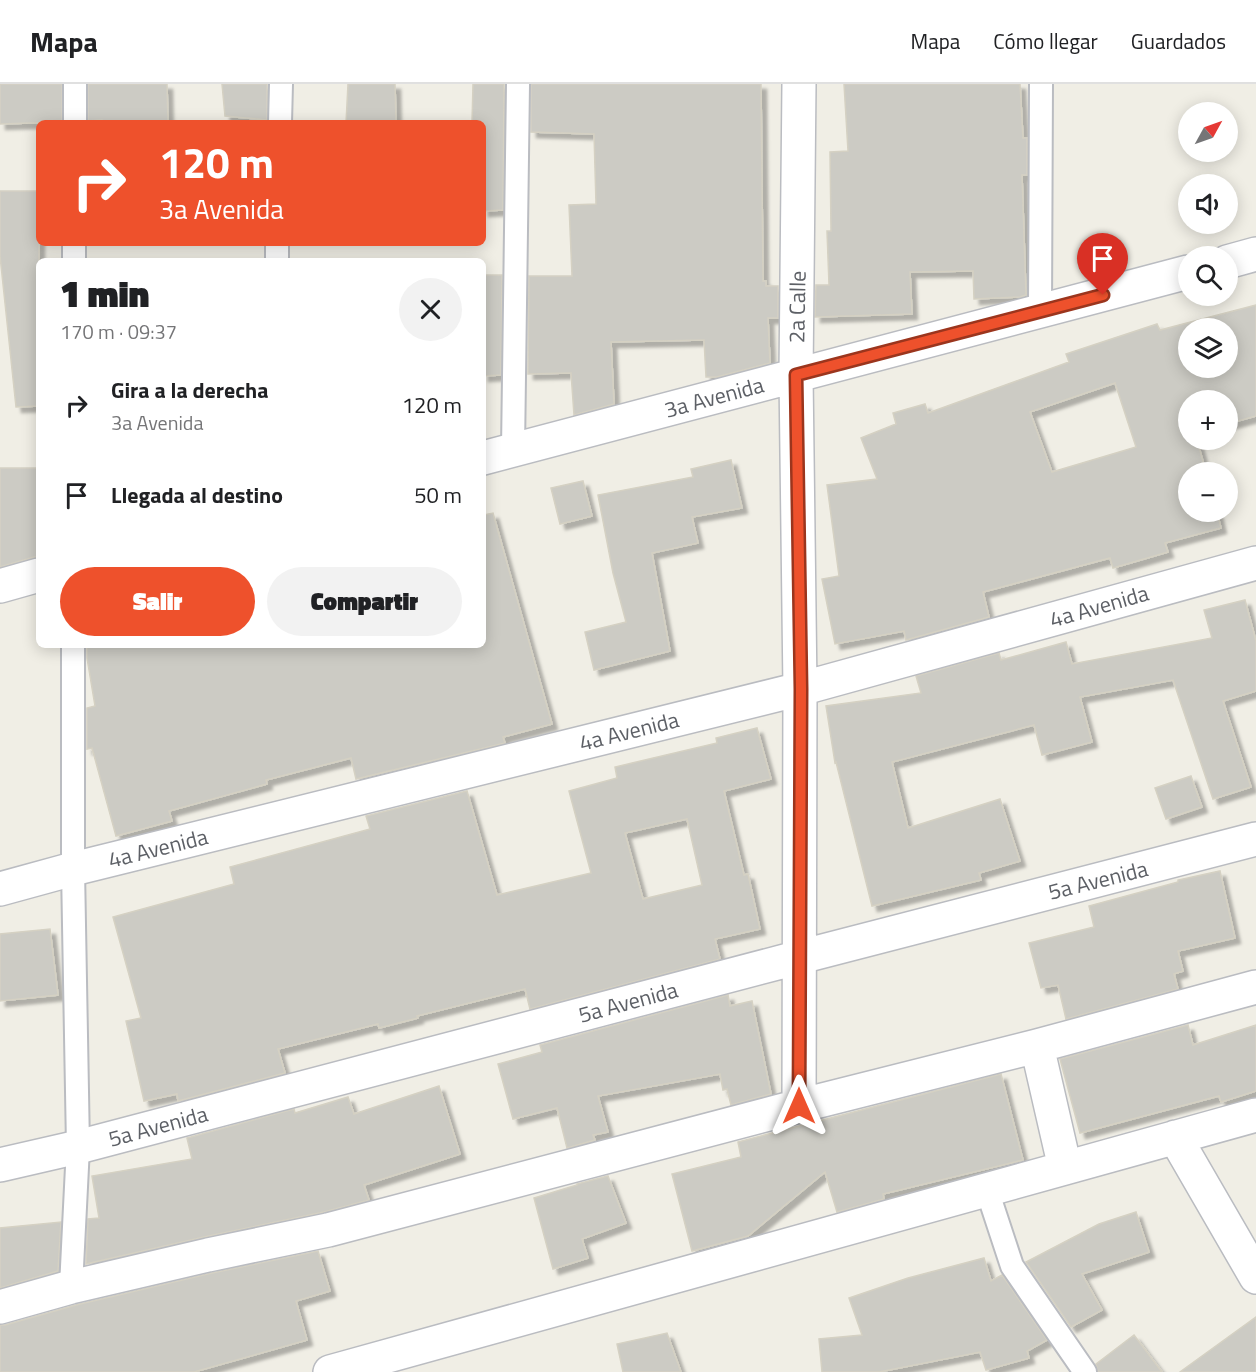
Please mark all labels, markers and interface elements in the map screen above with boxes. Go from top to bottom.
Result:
text: Mapa [30,20,98,63]
text: Mapa [911,25,960,57]
text: Cómo llegar [993,25,1098,57]
text: Guardados [1131,25,1226,57]
north arrow [1178,102,1238,162]
map controls [1178,102,1238,522]
text: 120 m [159,130,274,194]
icon: right [60,144,138,222]
button: sound [1178,174,1238,234]
text: 3a Avenida [159,188,284,229]
pin [1077,233,1128,295]
icon: arrive [1086,242,1119,275]
button: search [1178,246,1238,306]
text: 1 min [60,266,149,321]
street label: 2a Calle [779,270,815,344]
button: close [399,278,462,341]
text: 170 m · 09:37 [60,316,177,347]
button: layers [1178,318,1238,378]
street label: 3a Avenida [660,367,768,427]
text: Gira a la derecha [111,373,268,407]
text: 120 m [402,388,462,422]
icon: right [60,389,93,422]
button: + [1178,390,1238,450]
text: 3a Avenida [111,407,203,438]
button: − [1178,462,1238,522]
text: Llegada al destino [111,478,283,512]
text: 50 m [414,478,462,512]
icon: arrive [60,479,93,512]
button: Salir [60,567,255,636]
button: Compartir [267,567,462,636]
street label: 4a Avenida [1045,576,1153,636]
street label: 4a Avenida [576,702,682,760]
street label: 4a Avenida [105,819,211,877]
street label: 5a Avenida [1045,851,1151,909]
street label: 5a Avenida [574,972,682,1032]
position arrow [767,1074,831,1138]
street label: 5a Avenida [104,1096,212,1156]

